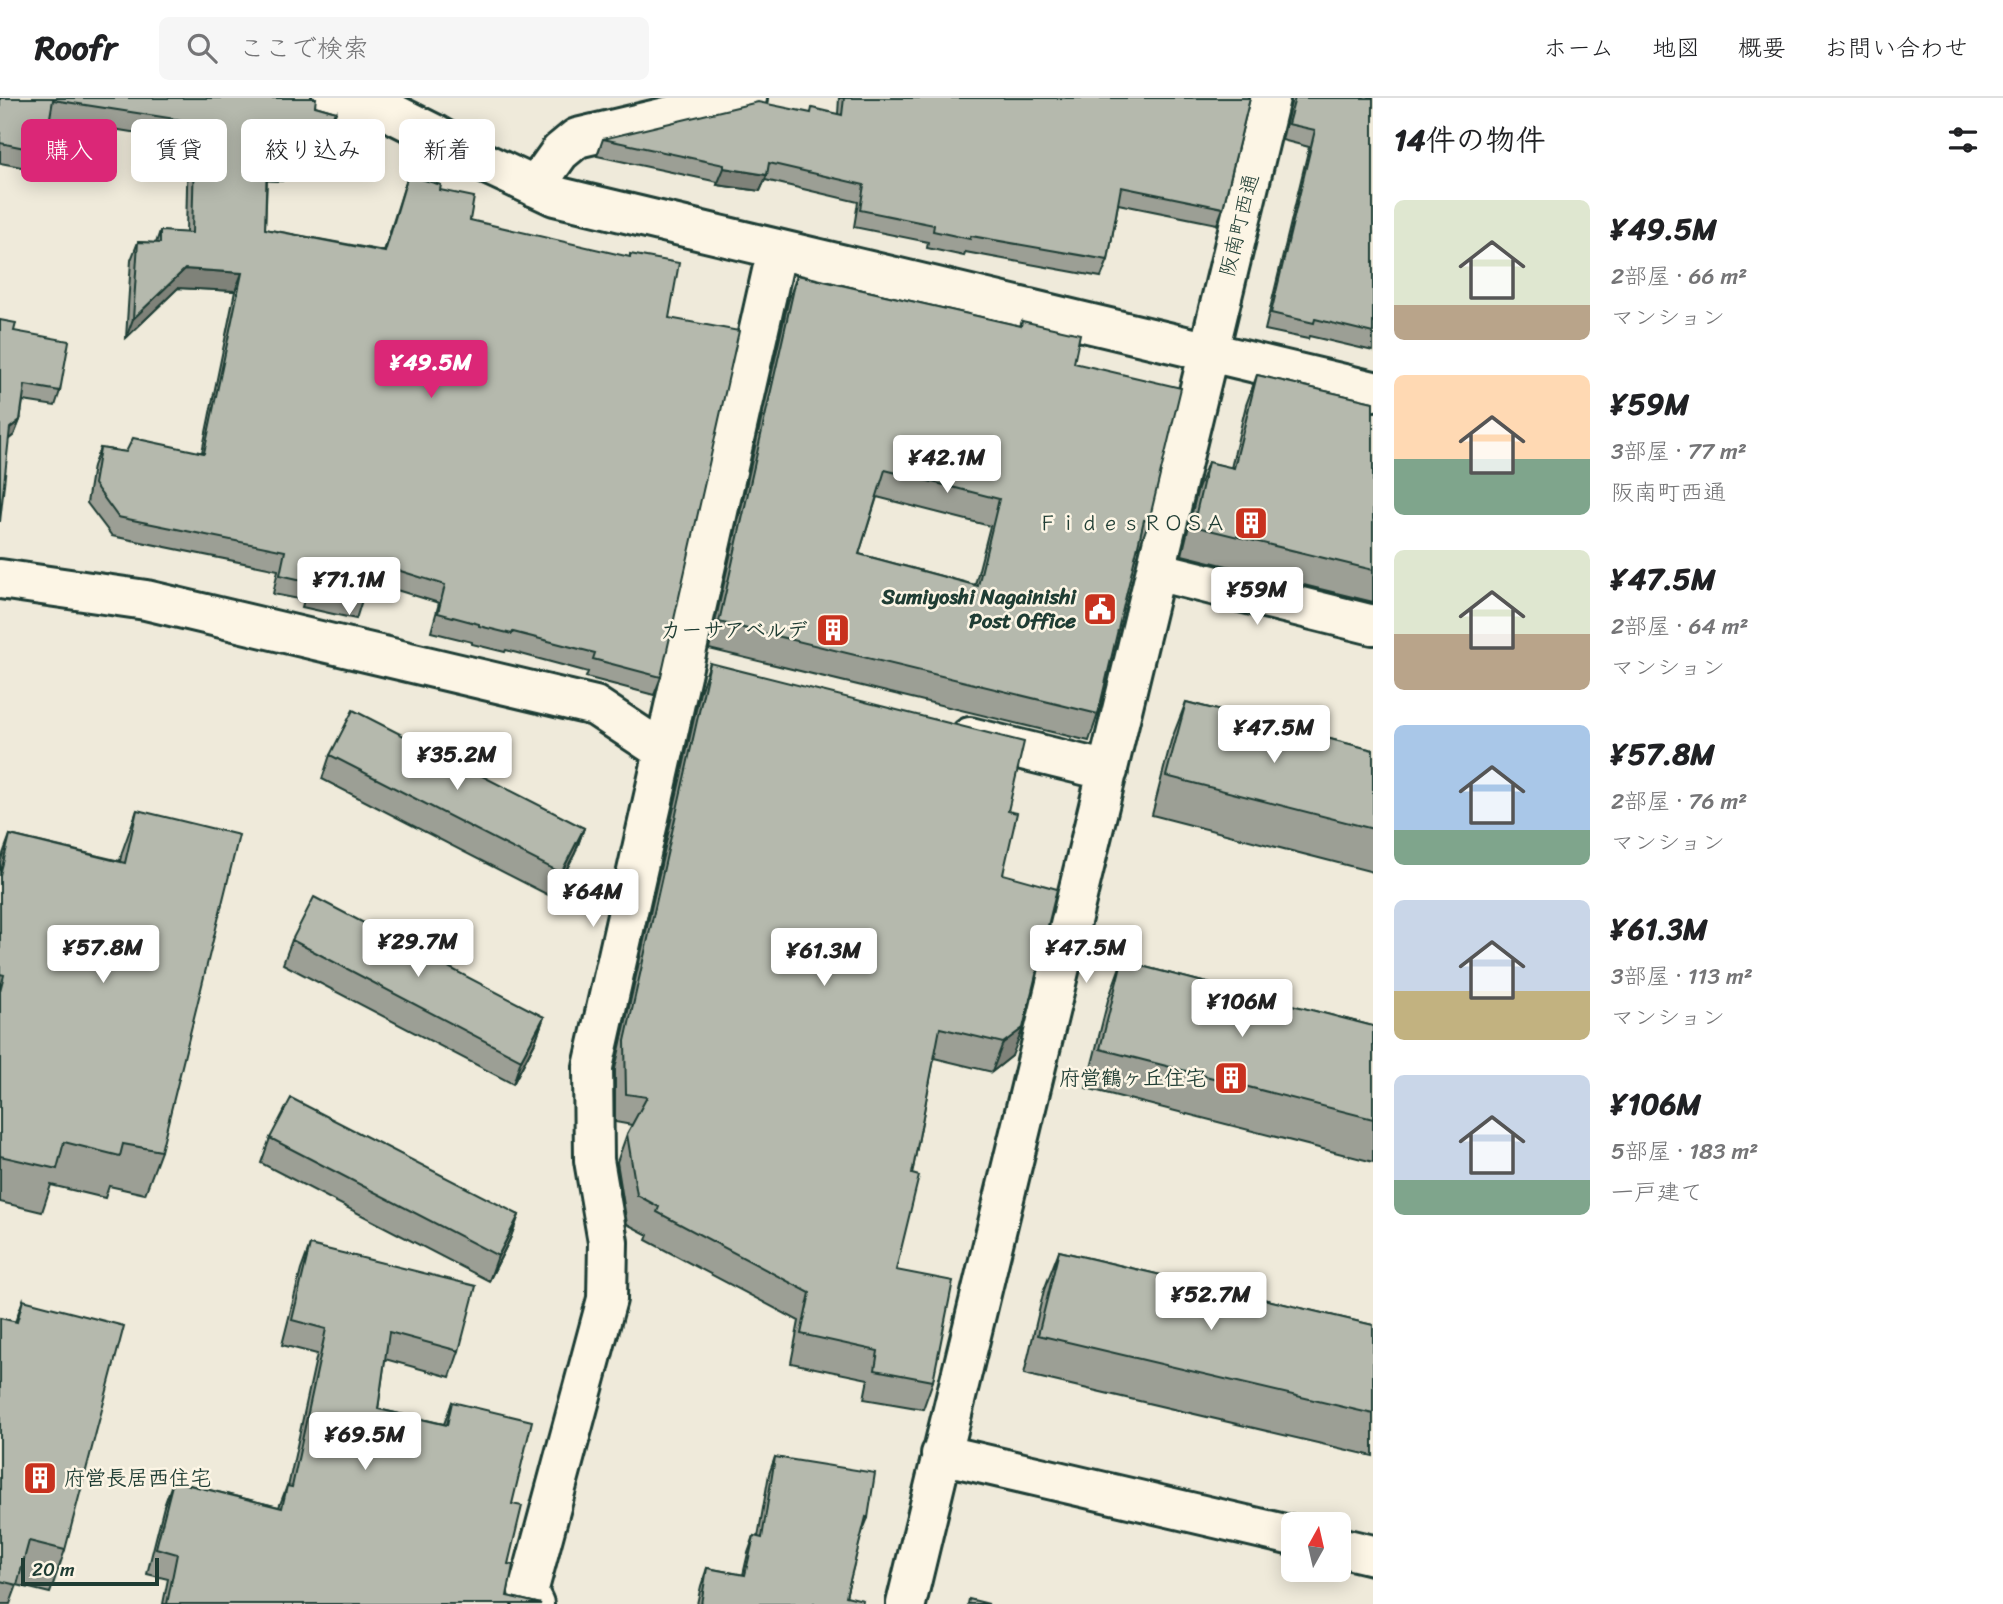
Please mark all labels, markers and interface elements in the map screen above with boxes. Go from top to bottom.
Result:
search box [159,17,649,80]
text: Roofr [35,19,117,77]
text: ここで検索 [239,25,369,71]
text: ホーム [1543,27,1614,69]
text: 地図 [1652,27,1700,69]
text: 概要 [1738,27,1786,69]
text: お問い合わせ [1824,27,1968,69]
icon: search [183,29,221,67]
text: 14件の物件 [1394,113,1546,167]
chip: 購入 [21,119,117,182]
chip: 賃貸 [131,119,227,182]
chip: 絞り込み [241,119,385,182]
chip: 新着 [399,119,495,182]
icon: filters [1944,121,1982,159]
street label: 阪南町西通 [1208,169,1270,281]
text: ¥49.5M [1611,202,1717,256]
icon: home [1450,228,1534,312]
text: 2部屋 · 66 m² [1611,256,1747,297]
text: マンション [1611,297,1725,338]
pin: ¥49.5M [374,341,488,400]
text: ¥49.5M [390,342,472,383]
text: ¥59M [1611,377,1689,431]
icon: home [1450,403,1534,487]
text: 3部屋 · 77 m² [1611,431,1747,472]
pin: ¥42.1M [890,436,1004,495]
text: ¥42.1M [909,437,985,478]
text: 阪南町西通 [1611,472,1726,513]
place label: ＦｉｄｅｓＲＯＳＡ [1037,504,1226,542]
building icon: ＦｉｄｅｓＲＯＳＡ [1232,504,1270,542]
text: ¥47.5M [1611,552,1715,606]
pin: ¥71.1M [292,558,406,617]
text: ¥71.1M [313,559,385,600]
pin: ¥59M [1216,568,1298,627]
text: ¥59M [1227,569,1287,610]
place label: Sumiyoshi Nagainishi Post Office [881,578,1077,640]
icon: home [1450,578,1534,662]
public building icon: Sumiyoshi Nagainishi Post Office [1081,590,1119,628]
text: 2部屋 · 64 m² [1611,606,1749,647]
place label: カーサアベルデ [660,611,808,649]
building icon: カーサアベルデ [814,611,852,649]
text: マンション [1611,647,1725,688]
pin: ¥47.5M [1217,706,1331,765]
text: ¥47.5M [1234,707,1314,748]
text: ¥57.8M [1611,727,1715,781]
pin: ¥35.2M [400,732,514,792]
text: ¥35.2M [418,734,496,775]
icon: home [1450,753,1534,837]
text: 2部屋 · 76 m² [1611,781,1747,822]
text: マンション [1611,822,1725,863]
pin: ¥64M [552,870,634,929]
text: ¥64M [564,871,622,912]
text: ¥61.3M [1611,902,1708,956]
pin: ¥29.7M [361,920,475,979]
text: ¥29.7M [378,921,458,962]
pin: ¥57.8M [46,926,160,985]
pin: ¥47.5M [1029,926,1143,985]
text: ¥57.8M [63,927,143,968]
text: ¥47.5M [1046,927,1126,968]
pin: ¥61.3M [767,928,881,988]
icon: home [1450,928,1534,1012]
text: ¥61.3M [787,930,861,971]
text: 3部屋 · 113 m² [1611,956,1753,997]
pin: ¥106M [1193,979,1291,1039]
text: ¥106M [1208,981,1277,1022]
text: マンション [1611,997,1725,1038]
place label: 府営鶴ヶ丘住宅 [1059,1059,1206,1097]
building icon: 府営鶴ヶ丘住宅 [1212,1059,1250,1097]
text: ¥106M [1611,1077,1701,1131]
icon: home [1450,1103,1534,1187]
text: 5部屋 · 183 m² [1611,1131,1758,1172]
text: 一戸建て [1611,1172,1703,1213]
pin: ¥52.7M [1154,1272,1268,1332]
text: ¥52.7M [1172,1274,1250,1315]
pin: ¥69.5M [308,1412,422,1472]
text: ¥69.5M [325,1414,405,1455]
building icon: 府営長居西住宅 [21,1459,59,1497]
place label: 府営長居西住宅 [64,1459,211,1497]
north arrow [1281,1512,1351,1582]
map controls [1281,1512,1351,1582]
text: 20 m [32,1553,75,1586]
scale bar [21,1555,159,1587]

